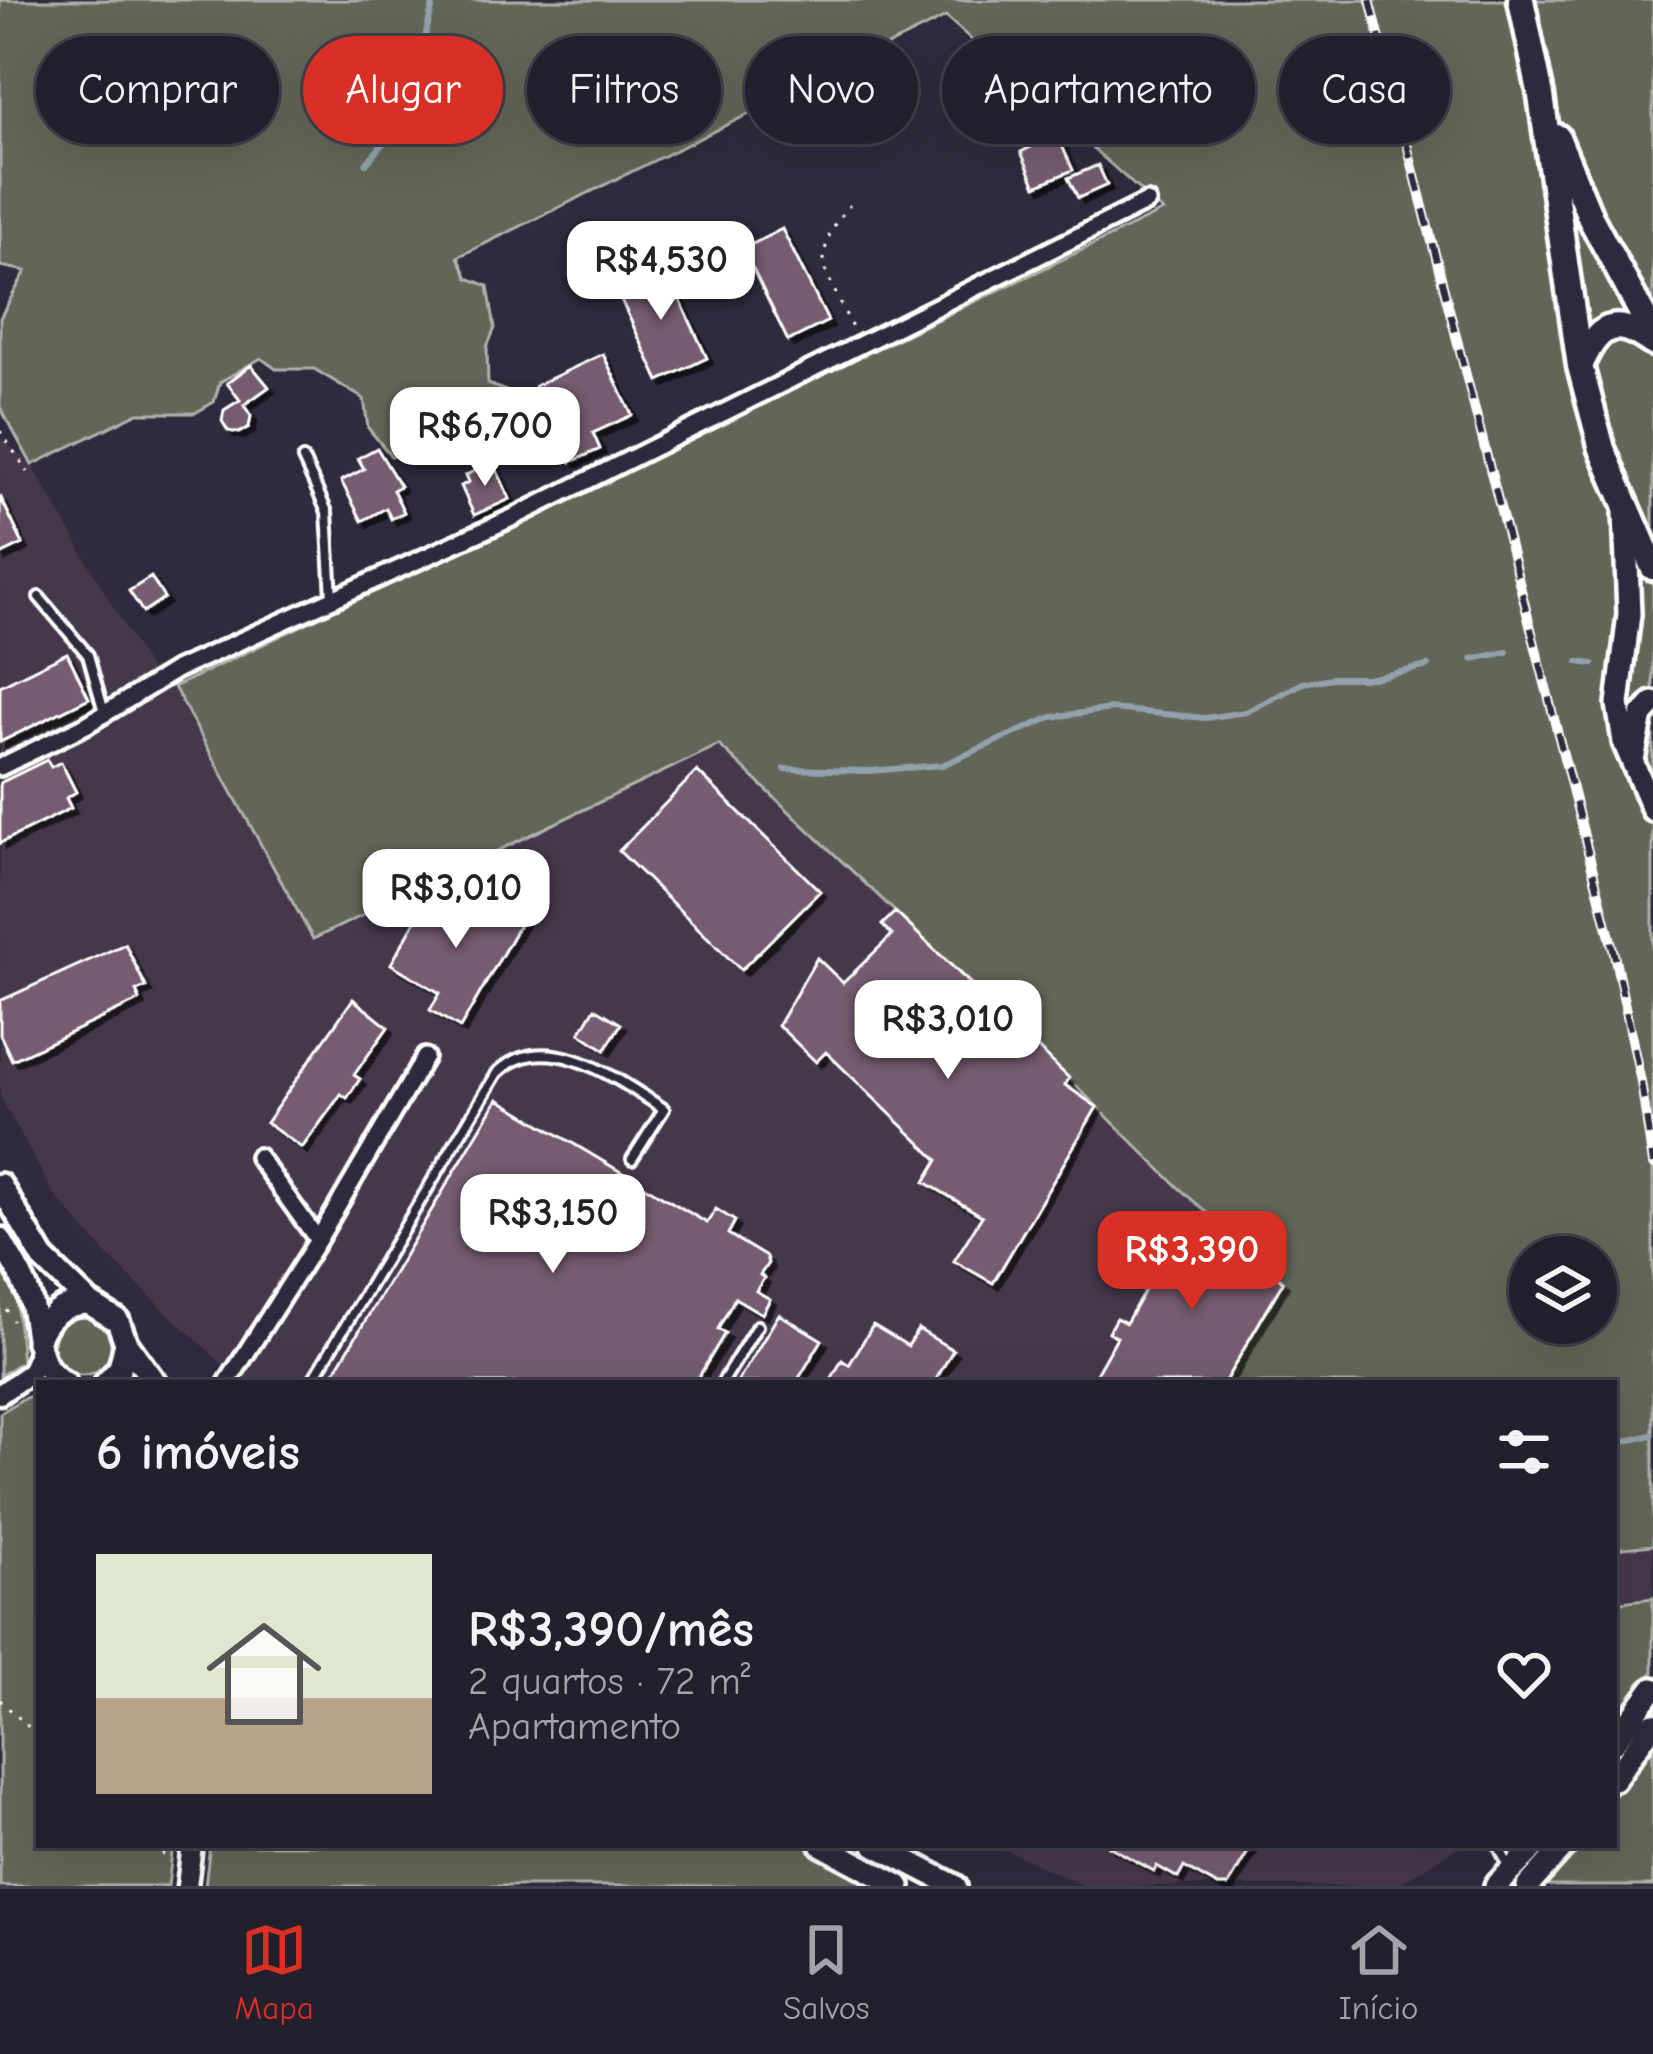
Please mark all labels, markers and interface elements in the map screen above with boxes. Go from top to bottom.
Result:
chip: Comprar [36,36,279,144]
chip: Alugar [303,36,503,144]
chip: Filtros [527,36,721,144]
chip: Novo [745,36,918,144]
chip: Apartamento [942,36,1255,144]
chip: Casa [1279,36,1450,144]
pin: R$4,530 [550,221,772,323]
text: R$4,530 [594,237,728,282]
pin: R$6,700 [374,387,596,489]
text: R$6,700 [417,403,553,448]
pin: R$3,010 [345,849,567,951]
text: R$3,010 [390,865,522,910]
pin: R$3,010 [837,980,1059,1082]
text: R$3,010 [882,996,1014,1041]
pin: R$3,150 [442,1174,664,1276]
text: R$3,150 [487,1190,619,1235]
pin: R$3,390 [1081,1211,1303,1313]
text: R$3,390 [1125,1227,1259,1272]
map controls [1509,1236,1617,1344]
button: layers [1509,1236,1617,1344]
icon: filters [1491,1419,1557,1485]
text: 6 imóveis [96,1423,300,1482]
text: R$3,390/mês [468,1600,754,1659]
icon: home [192,1602,336,1746]
icon: heart [1491,1641,1557,1707]
text: 2 quartos · 72 m² [468,1659,750,1704]
text: Apartamento [468,1704,681,1749]
tab: Mapa [235,1917,314,2027]
tab: Salvos [783,1917,870,2027]
tab: Início [1339,1917,1418,2027]

